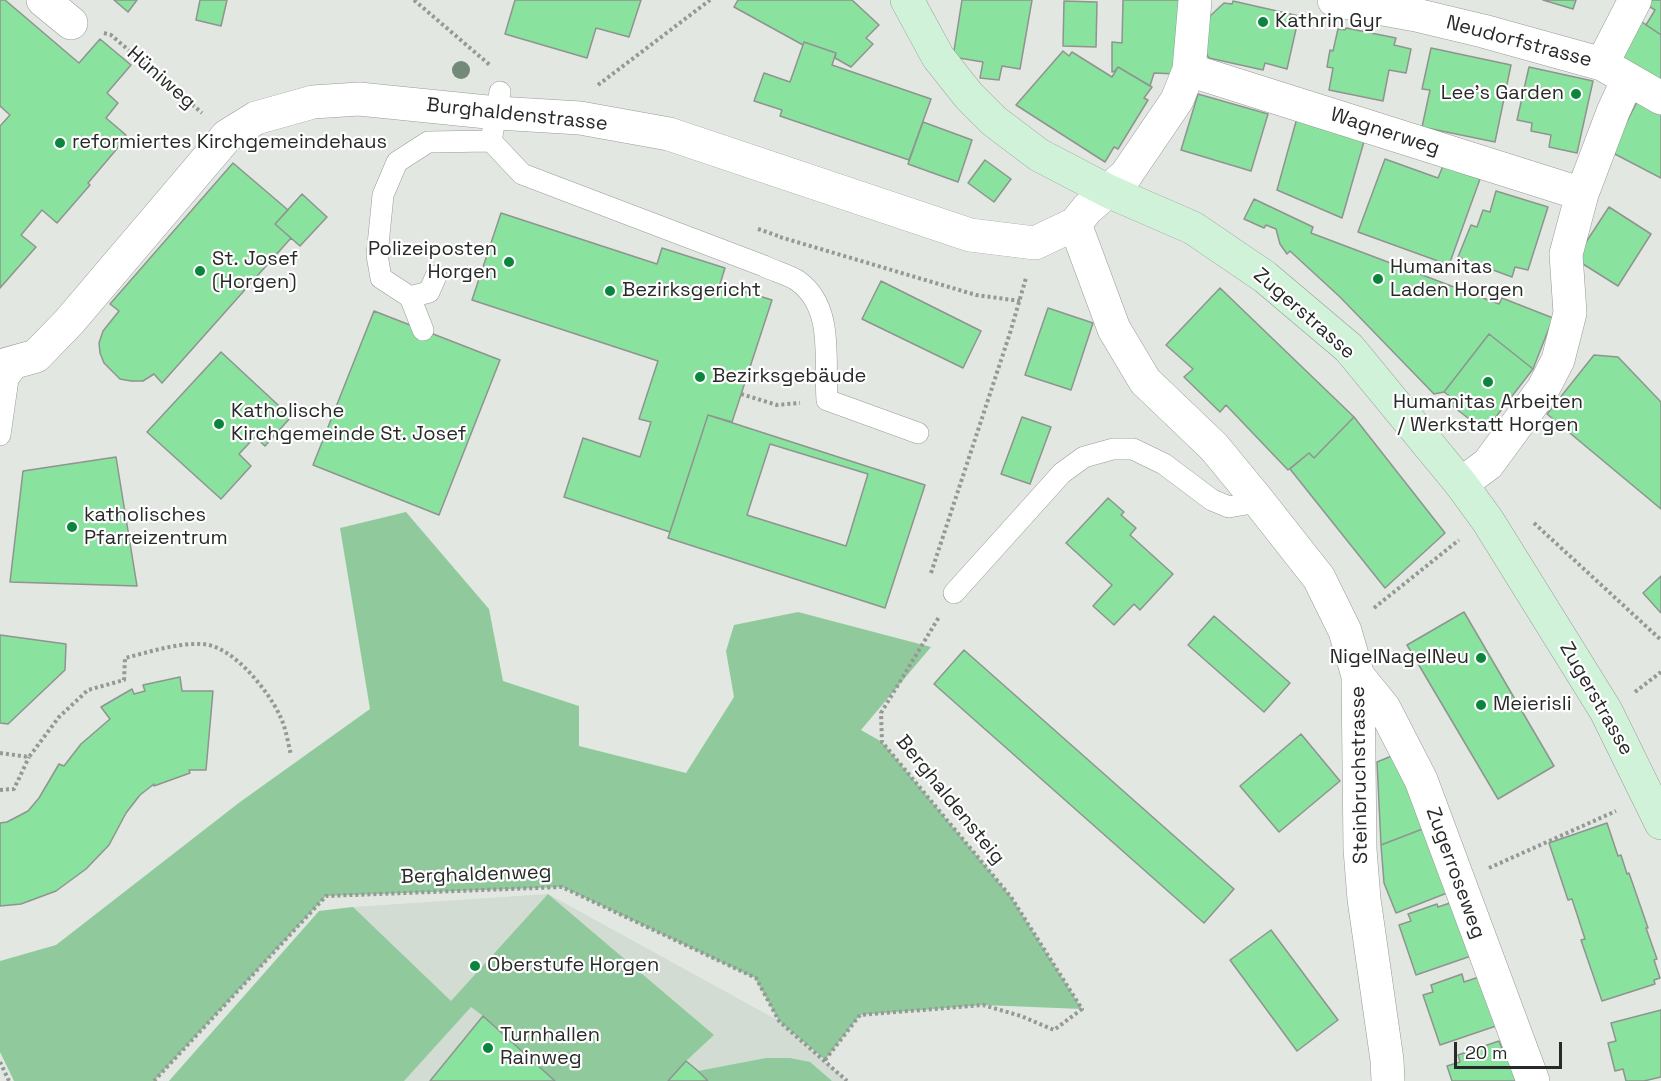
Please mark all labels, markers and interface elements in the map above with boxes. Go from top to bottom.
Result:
place label: Kathrin Gyr [1275,10,1382,34]
street label: Neudorfstrasse [1444,11,1594,73]
marker: Kathrin Gyr [1256,15,1270,29]
street label: Hüniweg [122,42,200,114]
place label: Lee's Garden [1441,82,1564,106]
marker: Lee's Garden [1569,87,1583,101]
street label: Burghaldenstrasse [425,94,609,136]
street label: Wagnerweg [1327,103,1443,161]
place label: reformiertes Kirchgemeindehaus [72,131,387,155]
marker: reformiertes Kirchgemeindehaus [53,136,67,150]
place label: Polizeiposten Horgen [368,238,497,285]
place label: St. Josef (Horgen) [212,248,298,295]
marker: Polizeiposten Horgen [502,255,516,269]
place label: Humanitas Laden Horgen [1390,256,1524,303]
street label: Zugerstrasse [1248,263,1360,365]
marker: St. Josef (Horgen) [193,264,207,278]
marker: Humanitas Laden Horgen [1371,272,1385,286]
place label: Bezirksgericht [622,279,761,303]
marker: Bezirksgericht [603,284,617,298]
place label: Bezirksgebäude [712,365,866,389]
marker: Bezirksgebäude [693,370,707,384]
marker: Humanitas Arbeiten / Werkstatt Horgen [1481,375,1495,389]
place label: Humanitas Arbeiten / Werkstatt Horgen [1393,391,1583,438]
place label: Katholische Kirchgemeinde St. Josef [231,400,466,447]
marker: Katholische Kirchgemeinde St. Josef [212,417,226,431]
place label: katholisches Pfarreizentrum [84,504,228,551]
marker: katholisches Pfarreizentrum [65,520,79,534]
street label: Zugerstrasse [1554,638,1638,760]
place label: NigelNagelNeu [1330,646,1469,670]
marker: NigelNagelNeu [1474,651,1488,665]
street label: Steinbruchstrasse [1346,686,1374,864]
place label: Meierisli [1493,693,1572,717]
marker: Meierisli [1474,698,1488,712]
street label: Berghaldensteig [891,730,1009,870]
street label: Zugerroseweg [1420,804,1490,942]
street label: Berghaldenweg [400,860,552,890]
place label: Oberstufe Horgen [487,954,659,978]
marker: Oberstufe Horgen [468,959,482,973]
place label: Turnhallen Rainweg [500,1024,600,1071]
scale bar [1457,1030,1565,1068]
marker: Turnhallen Rainweg [481,1041,495,1055]
text: 20 m [1465,1041,1508,1064]

